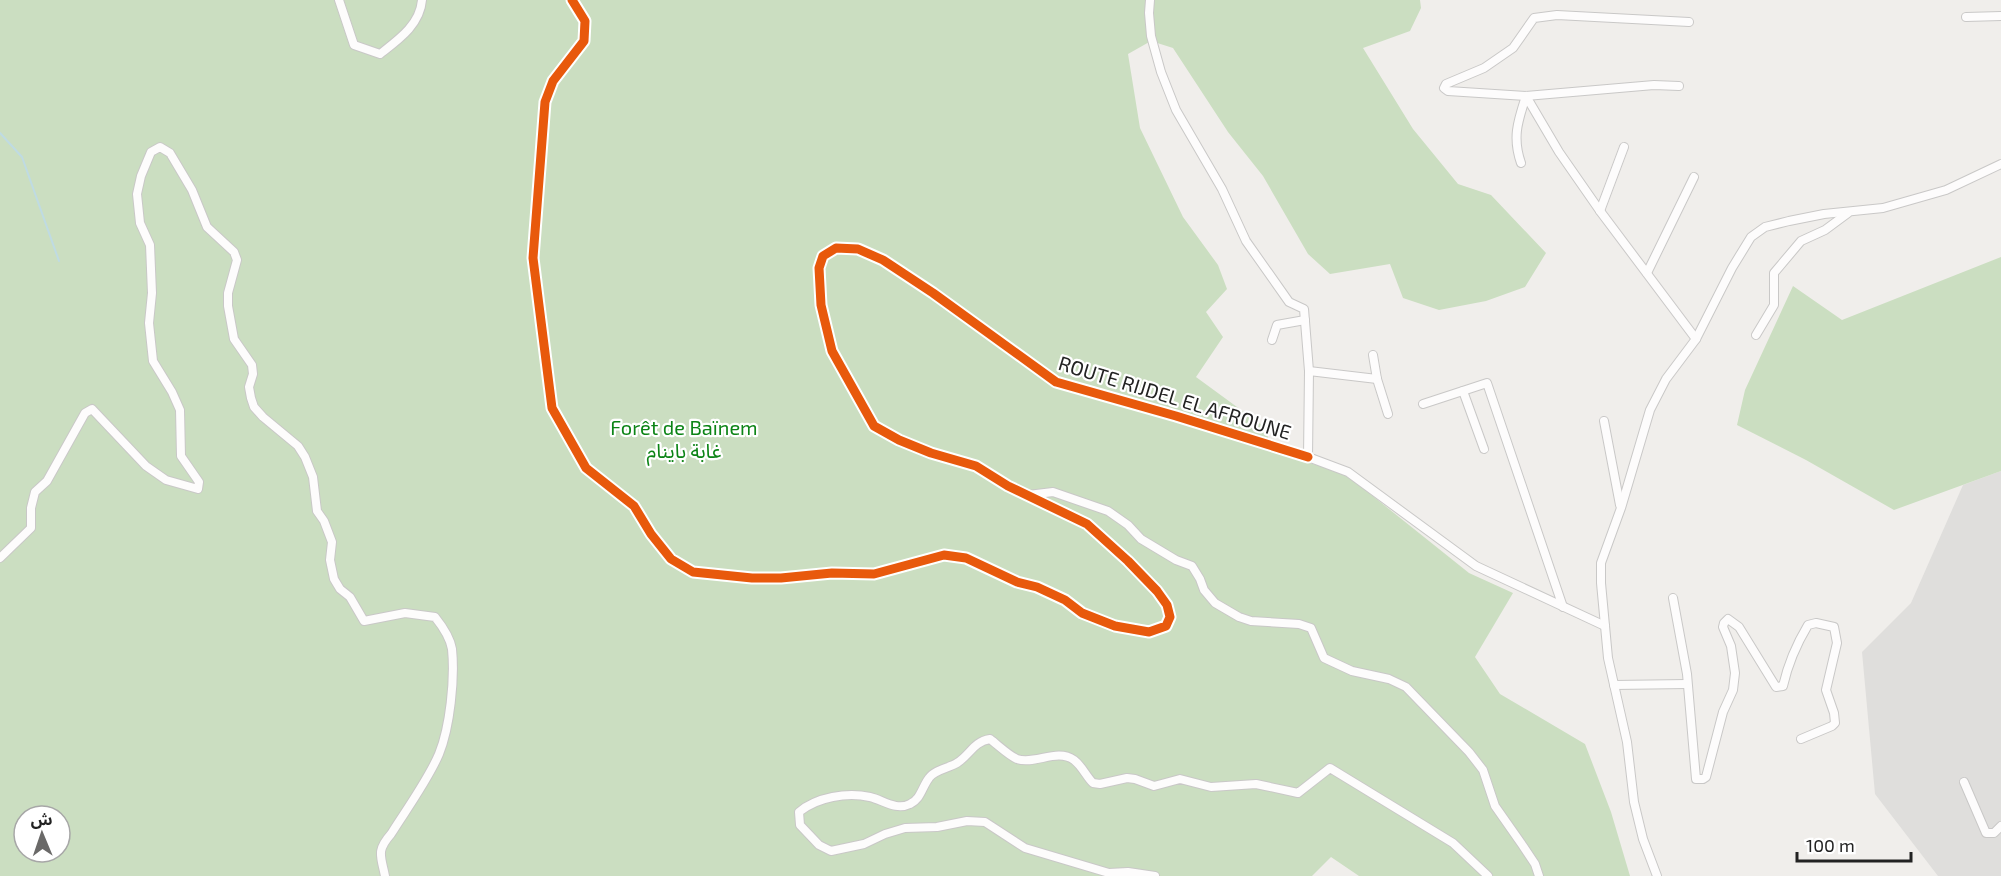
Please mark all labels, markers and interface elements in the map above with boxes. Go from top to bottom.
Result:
street label: ROUTE RIJDEL EL AFROUNE [1056,350,1294,444]
park label: Forêt de Baïnem غابة باينام [610,415,758,466]
north arrow [12,804,72,864]
text: ش [30,809,53,829]
scale bar [1797,825,1911,863]
text: 100 m [1806,834,1855,856]

